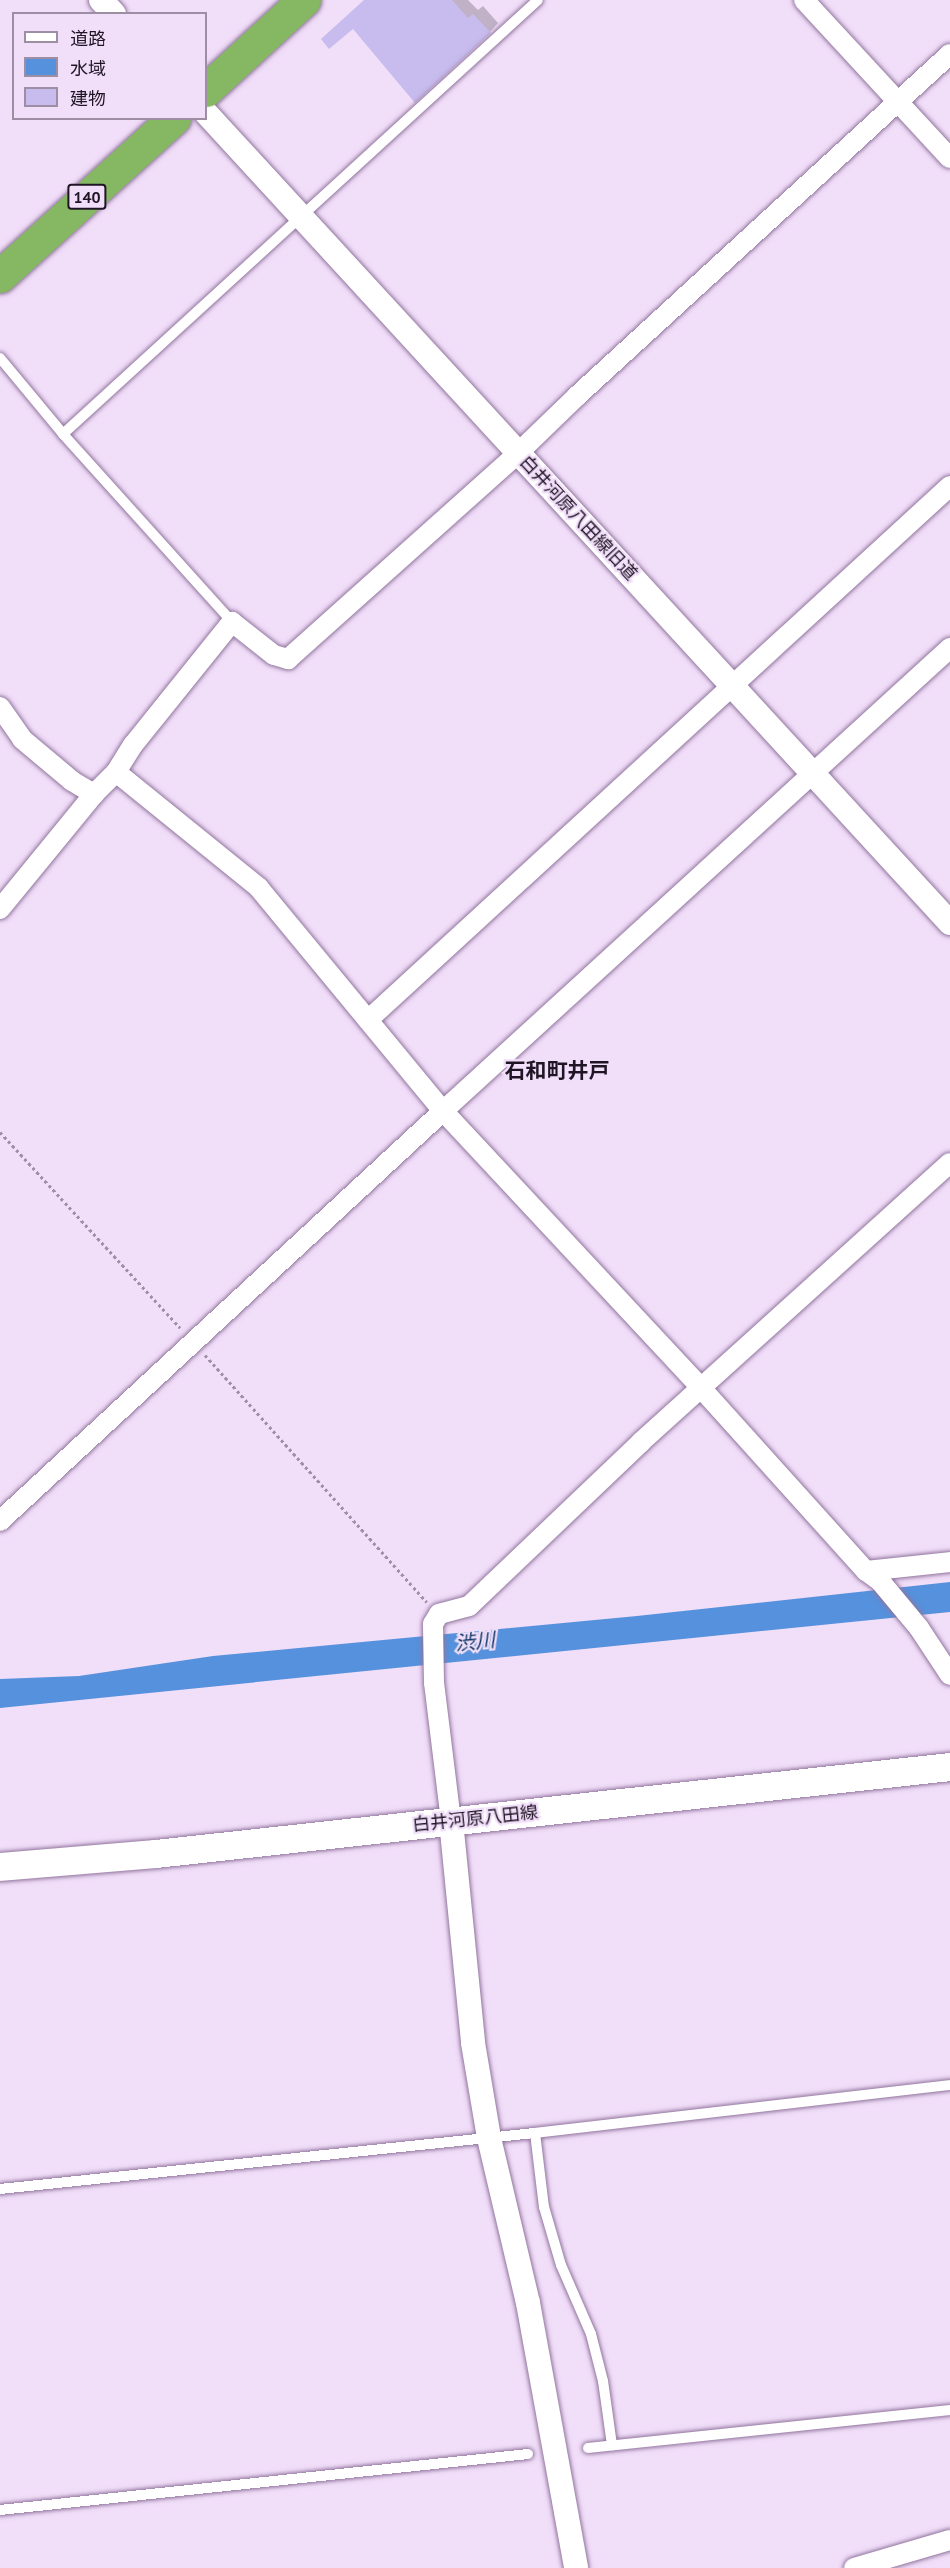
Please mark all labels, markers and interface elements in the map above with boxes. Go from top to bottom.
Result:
legend [12,12,207,120]
text: 道路 [70,27,106,50]
text: 水域 [70,57,106,80]
text: 建物 [70,87,106,110]
road number: 140 [66,184,108,210]
street label: 白井河原八田線旧道 [515,451,641,585]
district label: 石和町井戸 [505,1058,609,1084]
water label: 渋川 [454,1628,496,1656]
street label: 白井河原八田線 [411,1802,539,1836]

